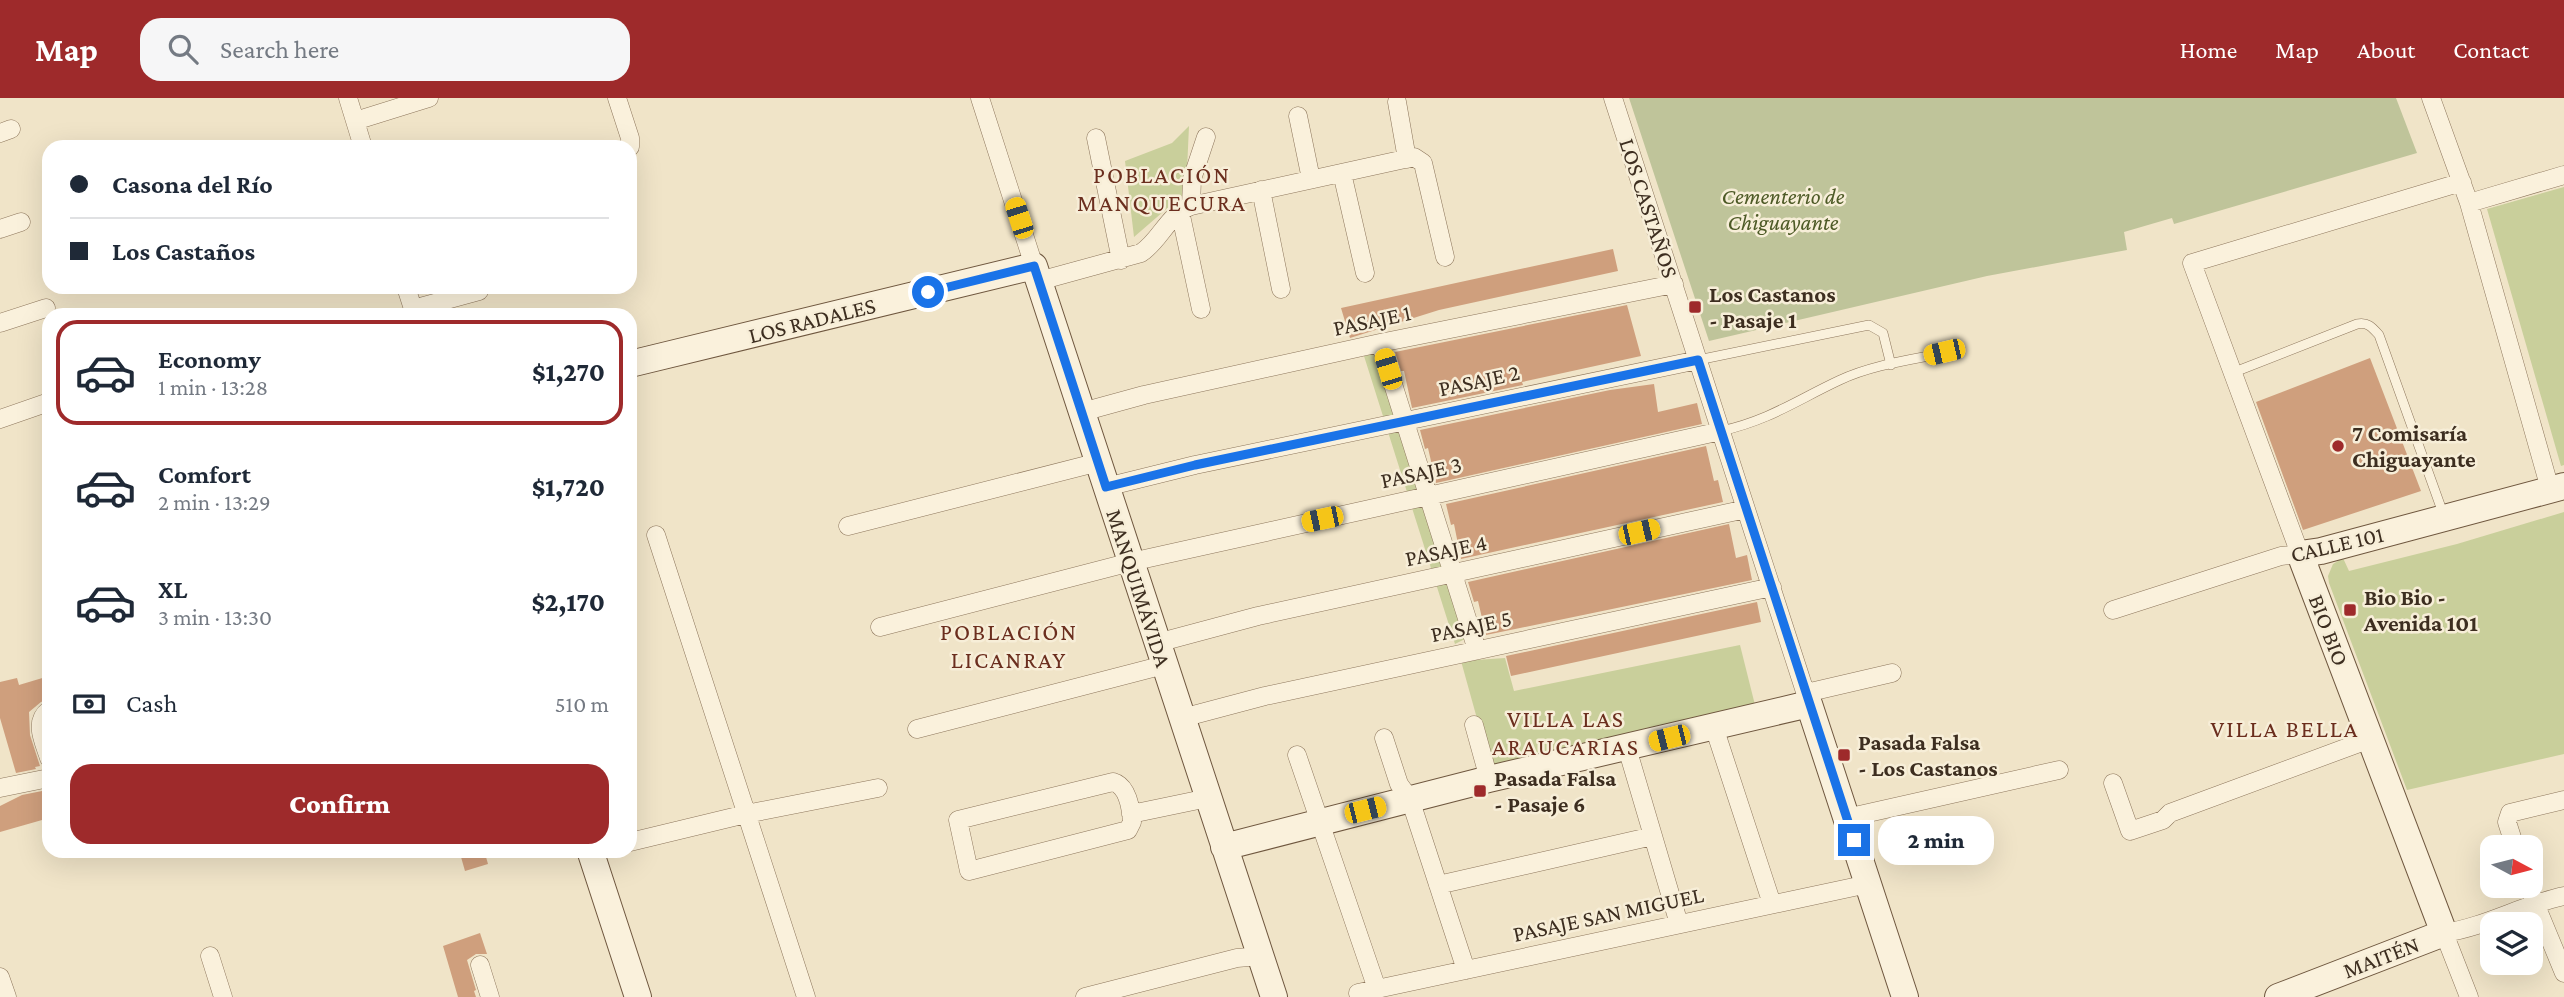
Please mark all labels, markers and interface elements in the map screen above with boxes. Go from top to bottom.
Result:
search box [140,18,630,81]
icon: search [164,30,202,68]
text: Map [35,31,98,68]
text: Search here [220,35,339,64]
text: Home [2180,36,2237,63]
text: Map [2275,36,2319,63]
text: About [2357,36,2415,63]
text: Contact [2453,36,2529,63]
street label: LOS CASTAÑOS [1614,135,1684,281]
district label: POBLACIÓN MANQUECURA [1077,161,1247,216]
text: Casona del Río [112,170,273,199]
park label: Cementerio de Chiguayante [1722,183,1845,235]
car [1003,195,1036,241]
text: Los Castaños [112,237,255,266]
route start [912,276,944,308]
place label: Los Castanos - Pasaje 1 [1709,281,1836,333]
street label: LOS RADALES [746,292,878,348]
street label: PASAJE 1 [1331,299,1413,341]
marker: Los Castanos - Pasaje 1 [1687,299,1703,315]
car [1922,337,1967,367]
icon: car [74,341,137,404]
text: Economy [158,345,261,374]
car [1372,346,1405,392]
text: $1,270 [532,358,605,387]
street label: PASAJE 2 [1436,359,1522,401]
text: 1 min · 13:28 [158,374,268,400]
place label: 7 Comisaría Chiguayante [2352,420,2476,472]
marker: 7 Comisaría Chiguayante [2330,438,2346,454]
street label: PASAJE 3 [1378,451,1464,493]
icon: car [74,456,137,519]
text: Comfort [158,460,251,489]
text: $1,720 [532,473,605,502]
text: 2 min · 13:29 [158,489,271,515]
car [1300,504,1345,534]
street label: MANQUIMÁVIDA [1101,506,1177,671]
car [1617,517,1662,547]
street label: CALLE 101 [2288,521,2386,567]
street label: PASAJE 4 [1403,529,1489,571]
icon: car [74,571,137,634]
text: XL [158,575,187,604]
place label: Bio Bio - Avenida 101 [2363,584,2478,636]
text: $2,170 [531,588,605,617]
street label: BIO BIO [2304,591,2354,669]
marker: Bio Bio - Avenida 101 [2342,602,2358,618]
text: 3 min · 13:30 [158,604,272,630]
street label: PASAJE 5 [1428,605,1514,647]
district label: POBLACIÓN LICANRAY [940,618,1078,673]
icon: cash [70,685,108,723]
text: Cash [126,689,177,718]
text: 510 m [555,691,609,717]
district label: VILLA LAS ARAUCARIAS [1492,705,1640,760]
district label: VILLA BELLA [2211,715,2359,742]
car [1647,723,1692,753]
place label: Pasada Falsa - Los Castanos [1858,729,1998,781]
marker: Pasada Falsa - Los Castanos [1836,747,1852,763]
button: Confirm [70,764,609,844]
place label: Pasada Falsa - Pasaje 6 [1494,765,1617,817]
marker: Pasada Falsa - Pasaje 6 [1472,783,1488,799]
car [1343,795,1388,825]
callout: 2 min [1878,816,1994,864]
route end [1838,824,1870,856]
text: 2 min [1908,827,1964,853]
north arrow [2480,835,2543,898]
map controls [2480,835,2543,975]
street label: PASAJE SAN MIGUEL [1510,881,1706,947]
button: layers [2480,912,2543,975]
street label: MAITÉN [2339,931,2423,983]

